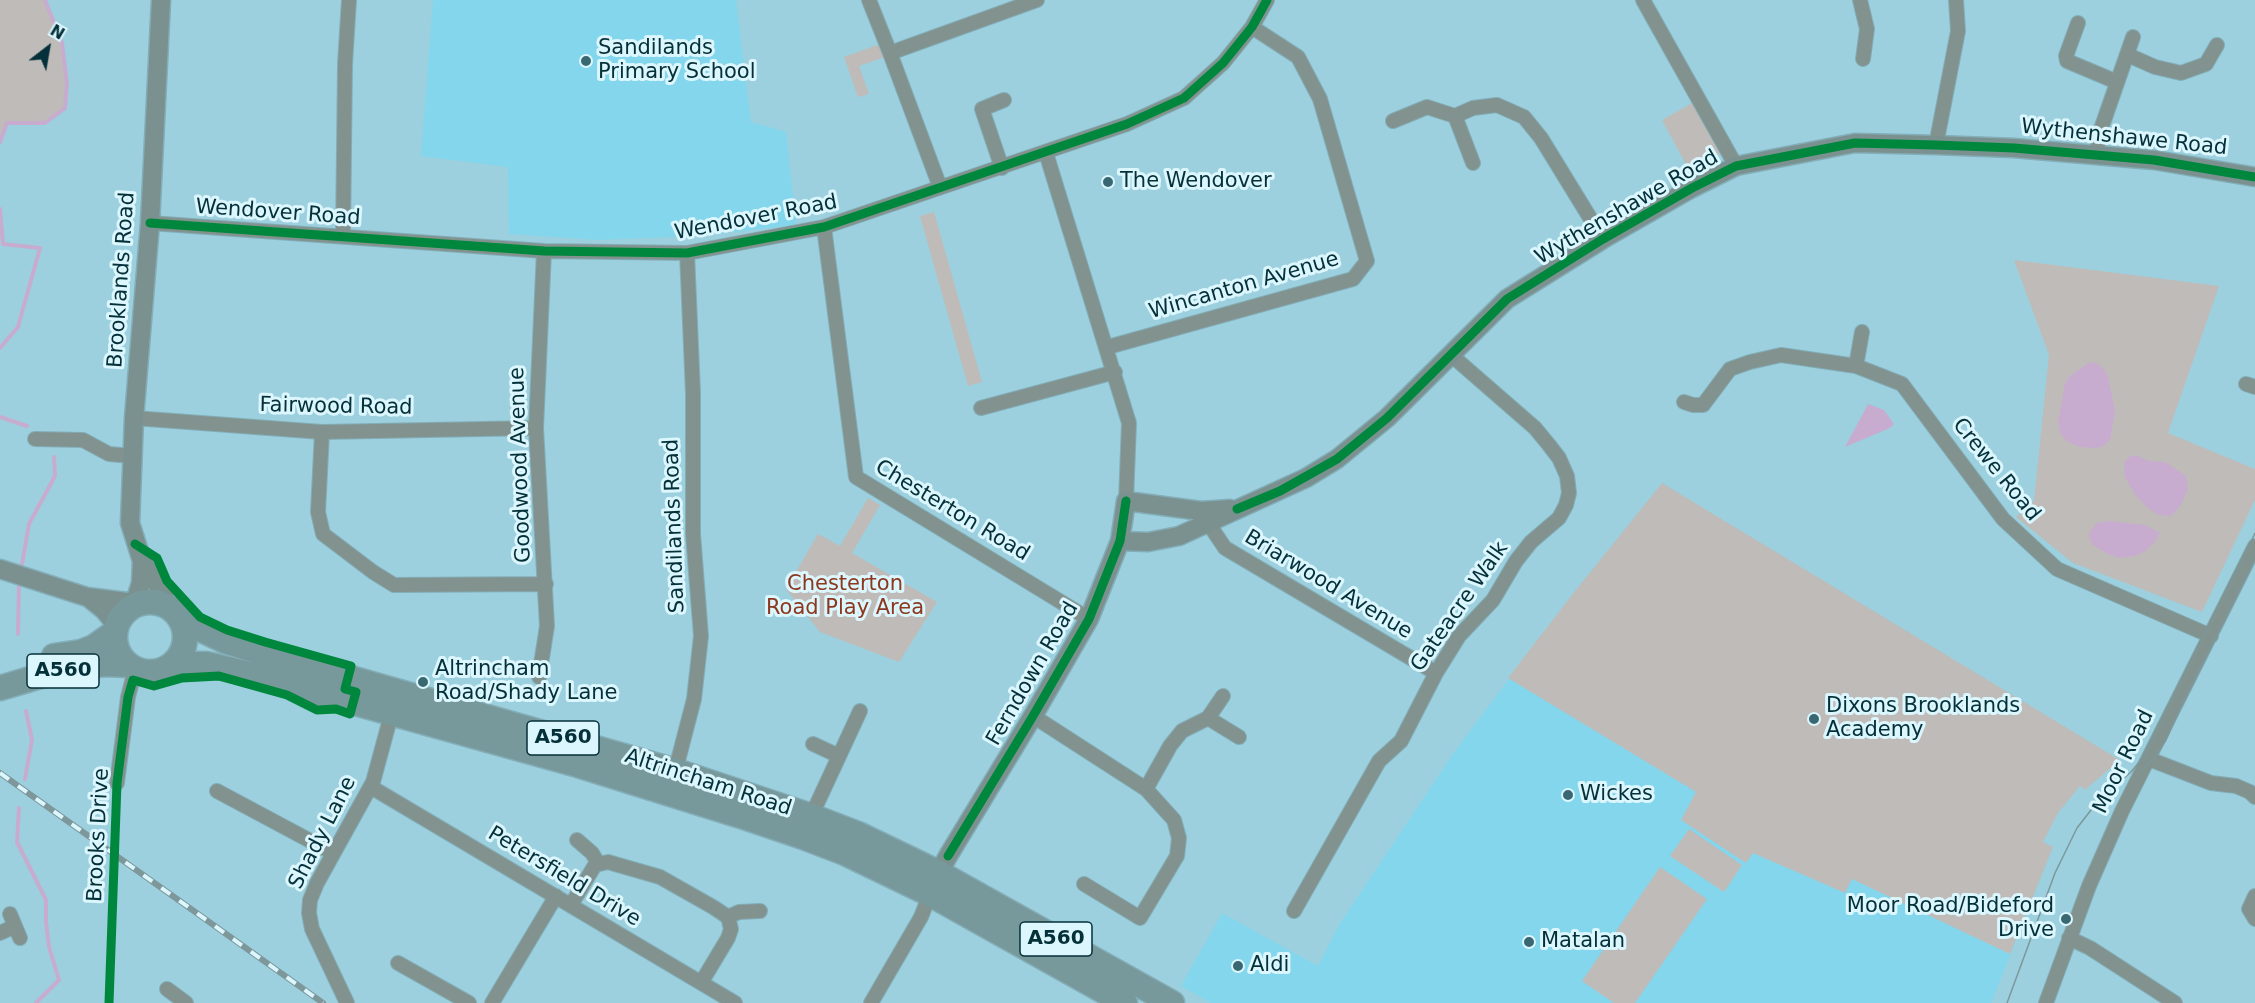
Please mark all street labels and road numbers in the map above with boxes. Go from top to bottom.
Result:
street label: Wythenshawe Road [2020,115,2228,161]
street label: Wythenshawe Road [1531,145,1723,271]
street label: Wendover Road [672,190,840,246]
street label: Brooklands Road [103,191,141,369]
street label: Wendover Road [195,195,361,231]
street label: Wincanton Avenue [1146,247,1342,325]
street label: Goodwood Avenue [505,367,537,563]
street label: Fairwood Road [259,393,413,421]
street label: Crewe Road [1947,413,2045,527]
street label: Sandilands Road [659,438,691,614]
street label: Chesterton Road [870,455,1034,567]
street label: Briarwood Avenue [1240,525,1416,645]
street label: Gateacre Walk [1406,537,1514,677]
street label: Ferndown Road [982,598,1084,750]
road number: A560 [27,654,99,688]
street label: Moor Road [2088,706,2160,818]
road number: A560 [527,721,599,755]
street label: Altrincham Road [621,744,795,822]
street label: Brooks Drive [83,767,115,903]
street label: Shady Lane [284,773,362,893]
street label: Petersfield Drive [483,822,645,932]
road number: A560 [1020,922,1092,956]

